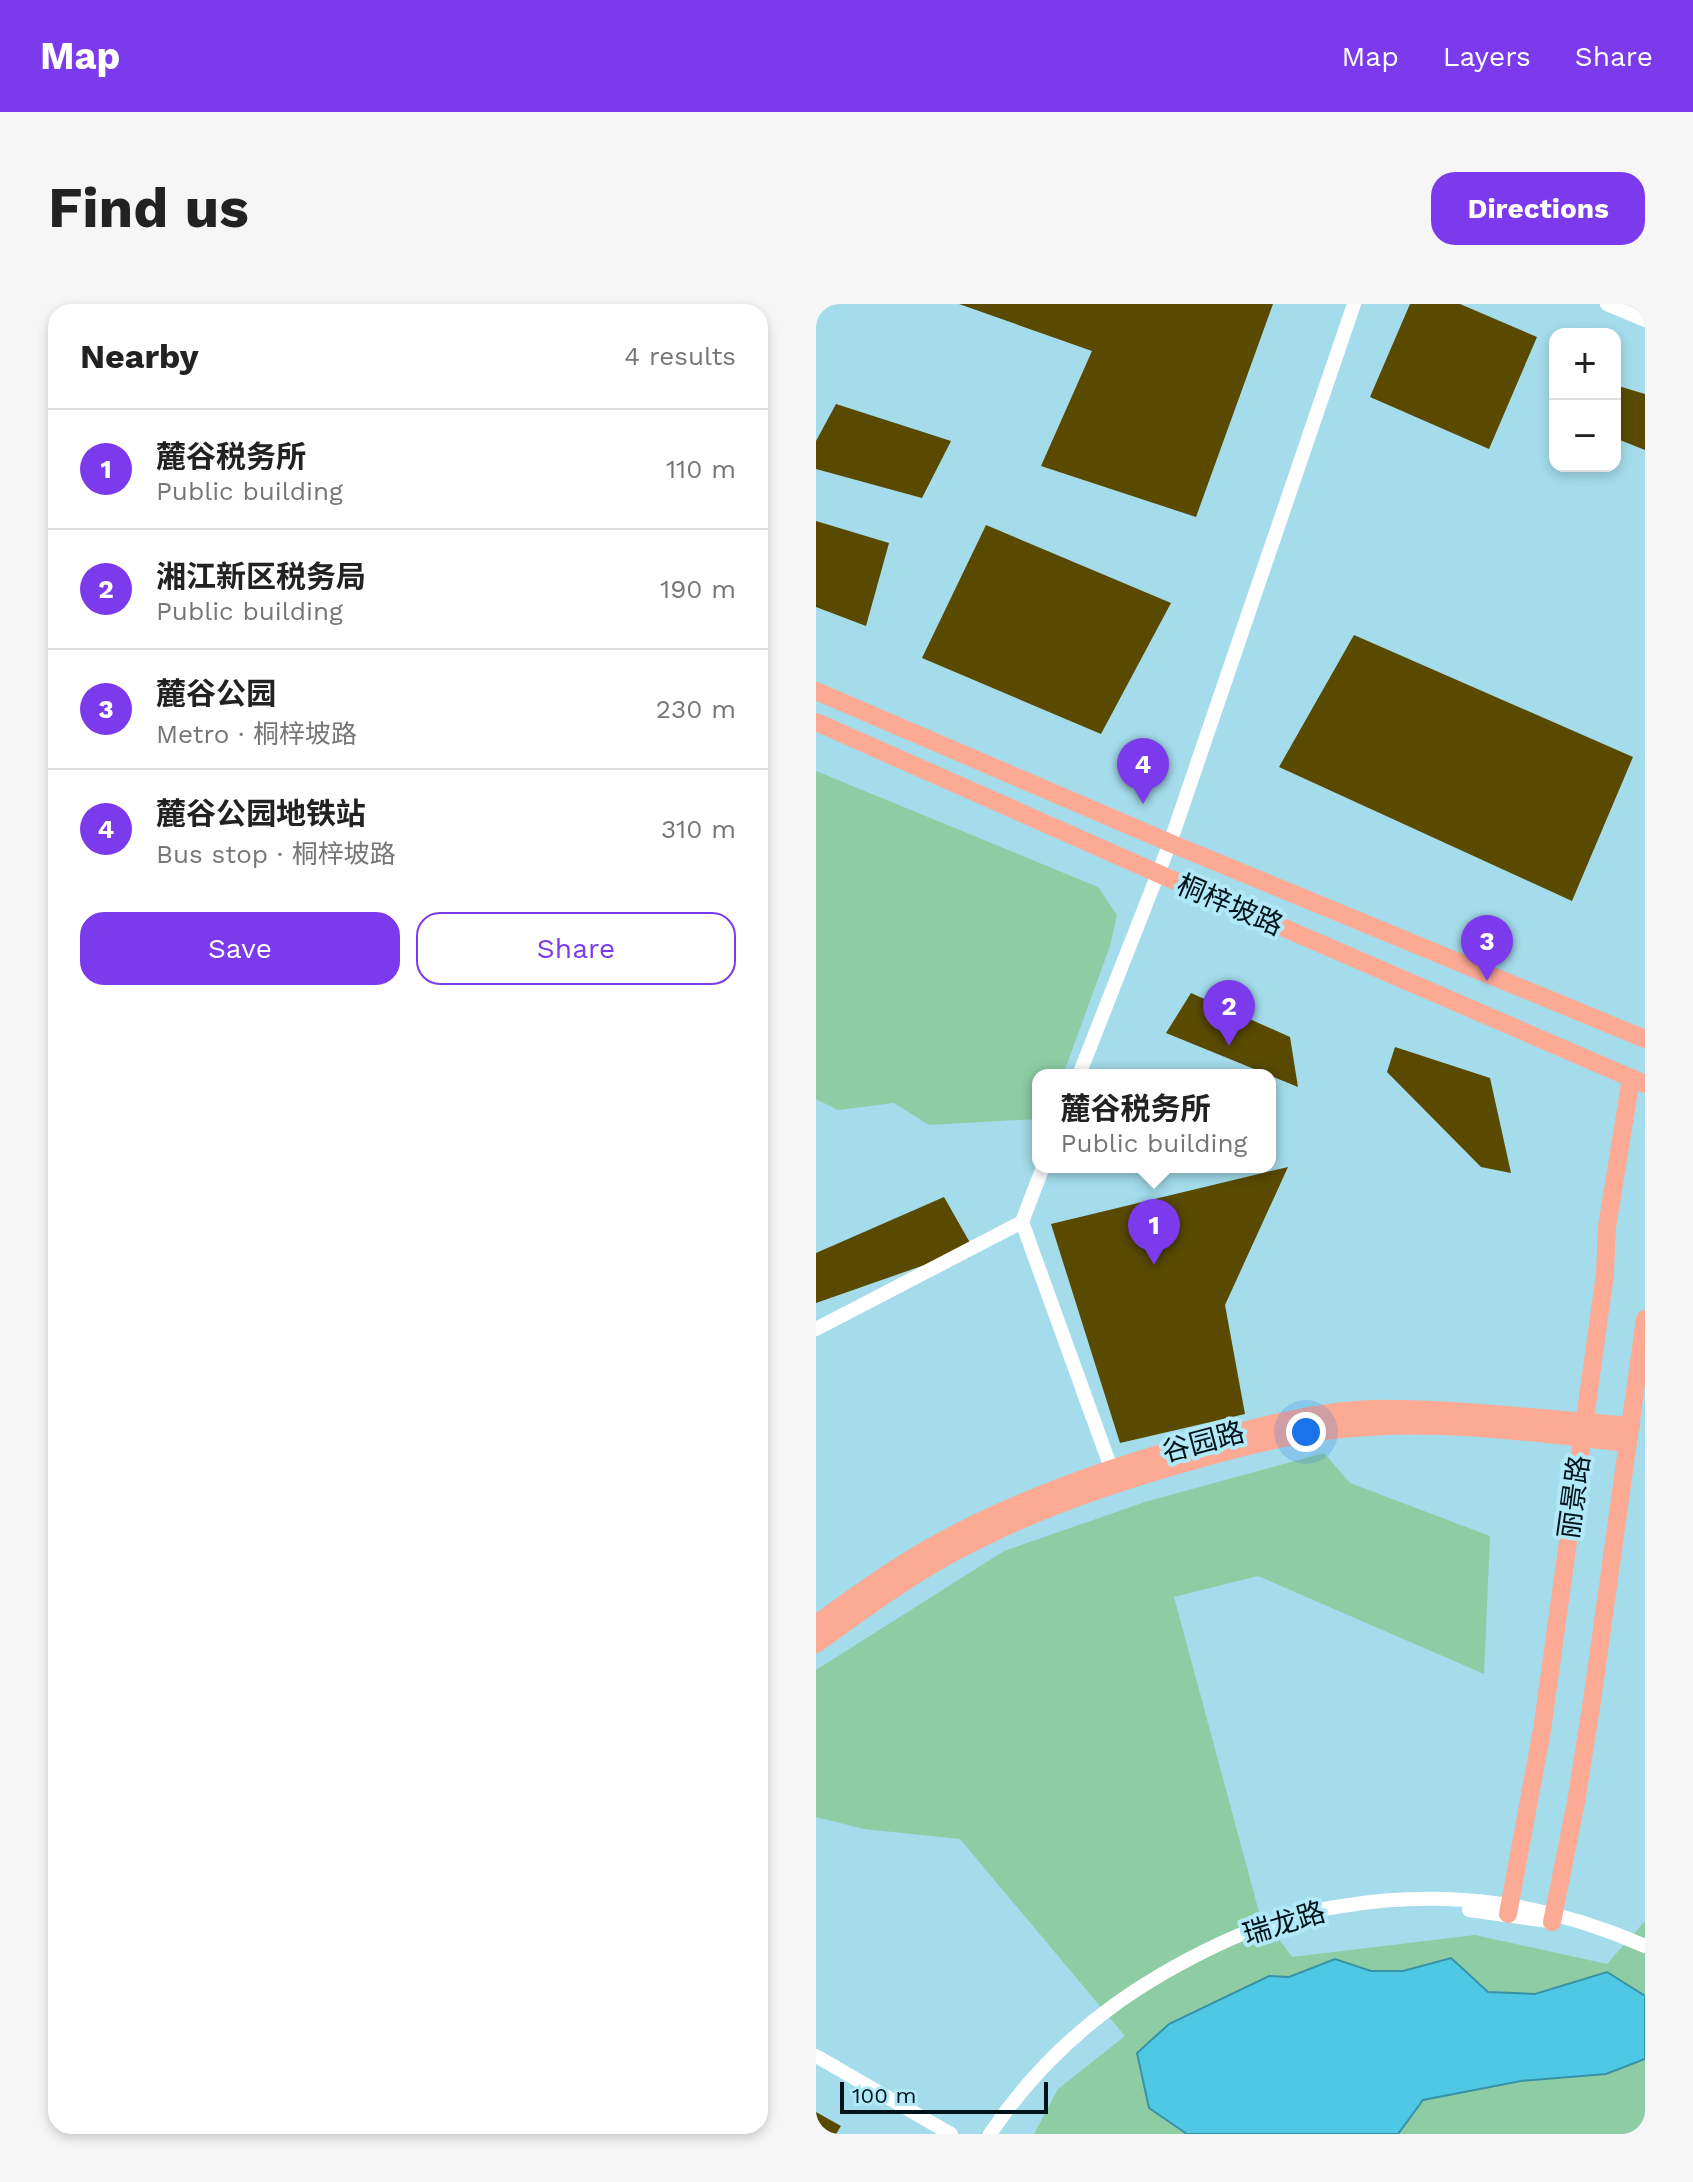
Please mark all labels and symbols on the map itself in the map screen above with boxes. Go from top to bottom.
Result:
pin: 4 [1117,738,1169,804]
street label: 桐梓坡路 [1172,868,1288,942]
pin: 3 [1461,915,1513,981]
pin: 2 [1203,980,1255,1046]
pin: 1 [1128,1199,1180,1265]
your location [1286,1412,1326,1452]
street label: 谷园路 [1158,1415,1248,1469]
street label: 丽景路 [1552,1453,1596,1541]
street label: 瑞龙路 [1239,1895,1329,1951]
scale bar [840,2078,1048,2114]

